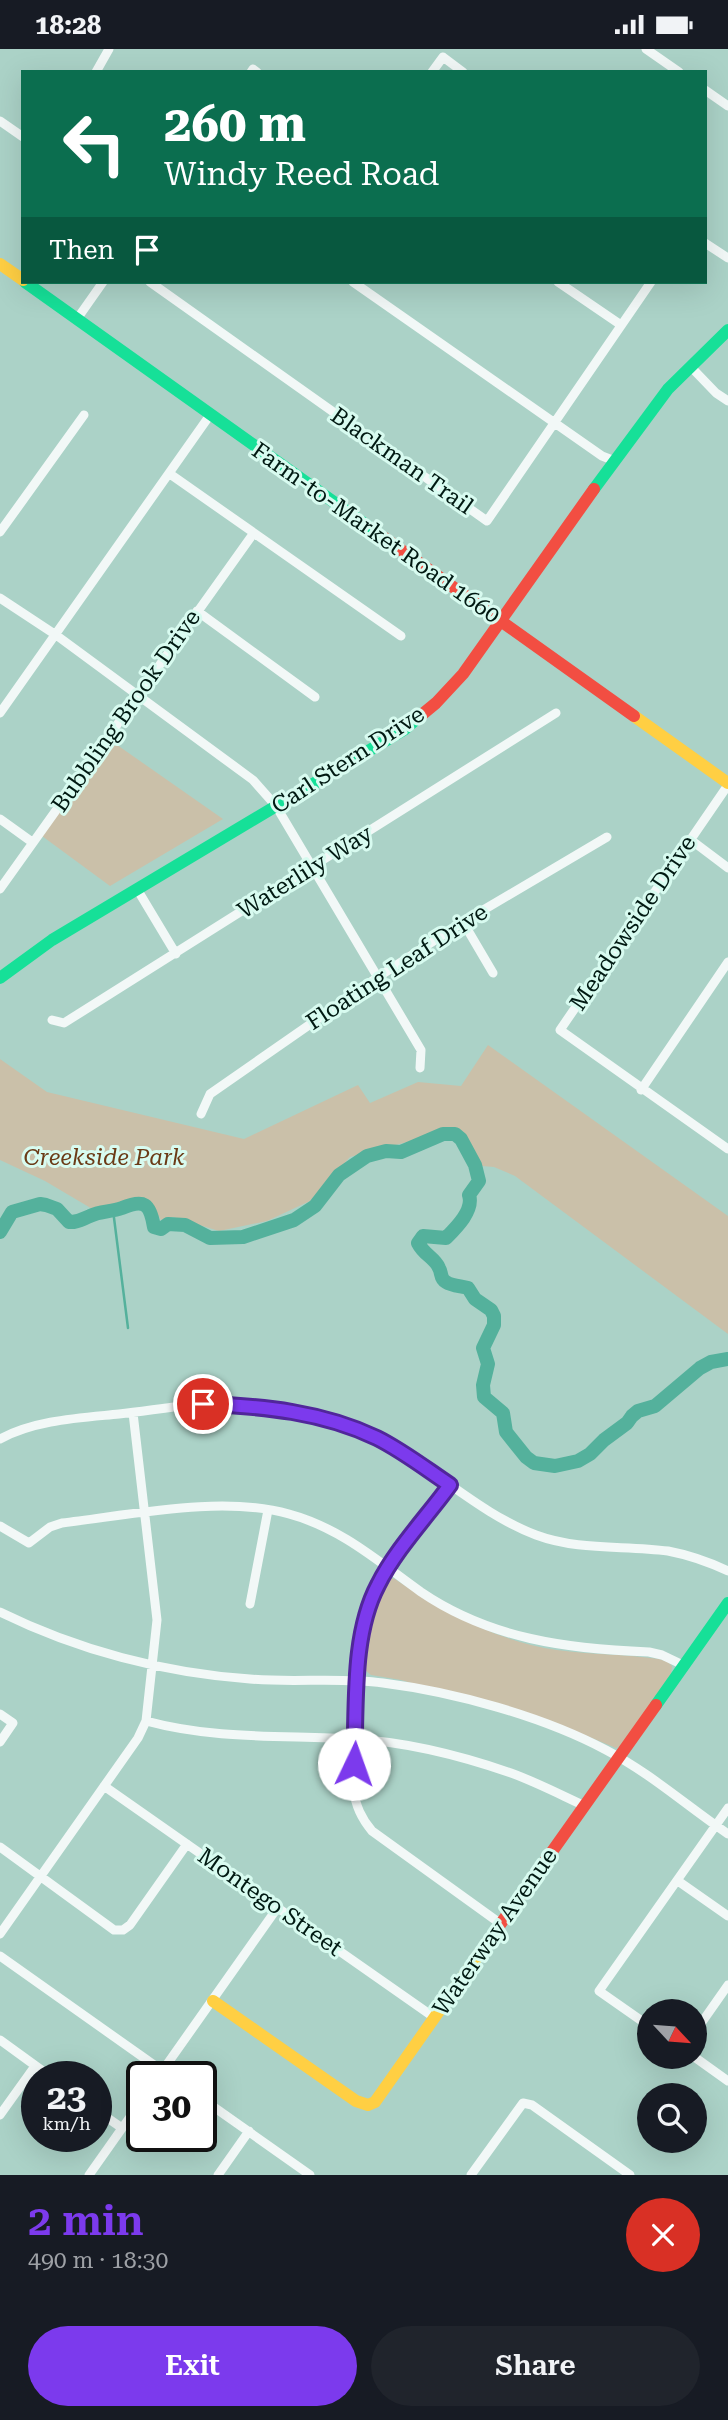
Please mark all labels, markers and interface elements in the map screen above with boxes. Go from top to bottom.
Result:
text: 18:28 [35,10,101,40]
text: 260 m [164,96,306,153]
icon: left [49,98,140,189]
text: Windy Reed Road [164,155,439,193]
icon: arrive [128,231,166,269]
text: Then [49,235,114,265]
street label: Blackman Trail [326,402,478,520]
street label: Farm-to-Market Road 1660 [247,437,505,629]
street label: Bubbling Brook Drive [46,605,206,817]
street label: Carl Stern Drive [267,701,429,819]
street label: Waterlily Way [233,820,378,924]
street label: Meadowside Drive [564,830,702,1016]
street label: Floating Leaf Drive [301,898,493,1036]
park label: Creekside Park [23,1144,185,1171]
pin [173,1374,233,1434]
icon: arrive [184,1385,222,1423]
position arrow [317,1727,391,1801]
street label: Montego Street [193,1842,348,1962]
street label: Waterway Avenue [427,1843,563,2021]
north arrow [637,1999,707,2069]
map controls [637,1999,707,2153]
speed limit sign: 30 [126,2061,217,2152]
text: 23 [47,2077,86,2118]
button: search [637,2083,707,2153]
text: km/h [42,2113,91,2134]
text: 2 min [28,2196,144,2245]
button: close [626,2198,700,2272]
text: 490 m · 18:30 [28,2247,168,2274]
button: Exit [28,2326,357,2406]
button: Share [371,2326,700,2406]

